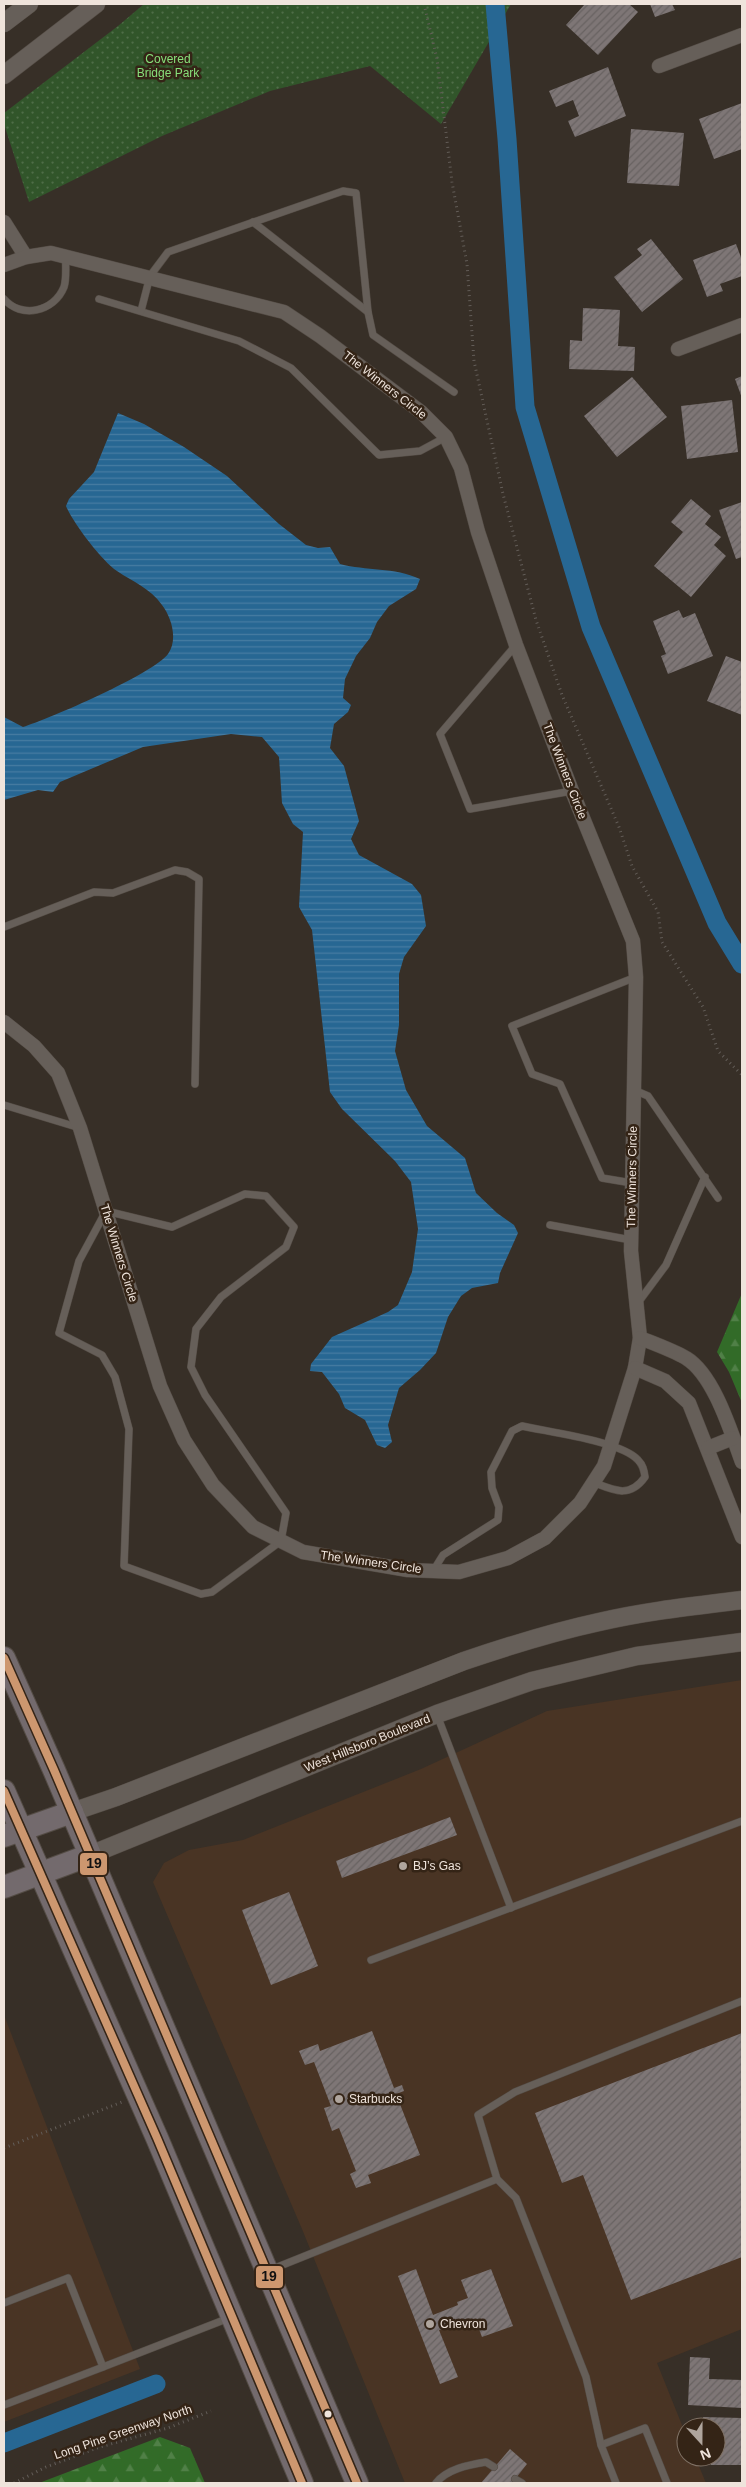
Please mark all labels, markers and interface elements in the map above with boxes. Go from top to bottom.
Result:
park label: Covered Bridge Park [137,52,200,80]
street label: The Winners Circle [340,348,430,422]
street label: The Winners Circle [540,721,590,821]
street label: The Winners Circle [624,1126,640,1228]
street label: The Winners Circle [97,1202,141,1304]
street label: The Winners Circle [320,1548,423,1576]
street label: West Hillsboro Boulevard [302,1711,432,1775]
line badge: 19 [79,1852,108,1876]
text: 19 [86,1855,102,1871]
place label: BJ’s Gas [413,1859,461,1873]
marker: BJ’s Gas [397,1860,409,1872]
place label: Starbucks [349,2092,402,2106]
marker: Starbucks [333,2093,345,2105]
line badge: 19 [255,2265,284,2289]
text: 19 [261,2268,277,2284]
place label: Chevron [440,2317,485,2331]
marker: Chevron [424,2318,436,2330]
street label: Long Pine Greenway North [52,2402,194,2462]
unlabelled marker [323,2409,333,2419]
north arrow [676,2417,726,2467]
text: N [698,2445,713,2463]

